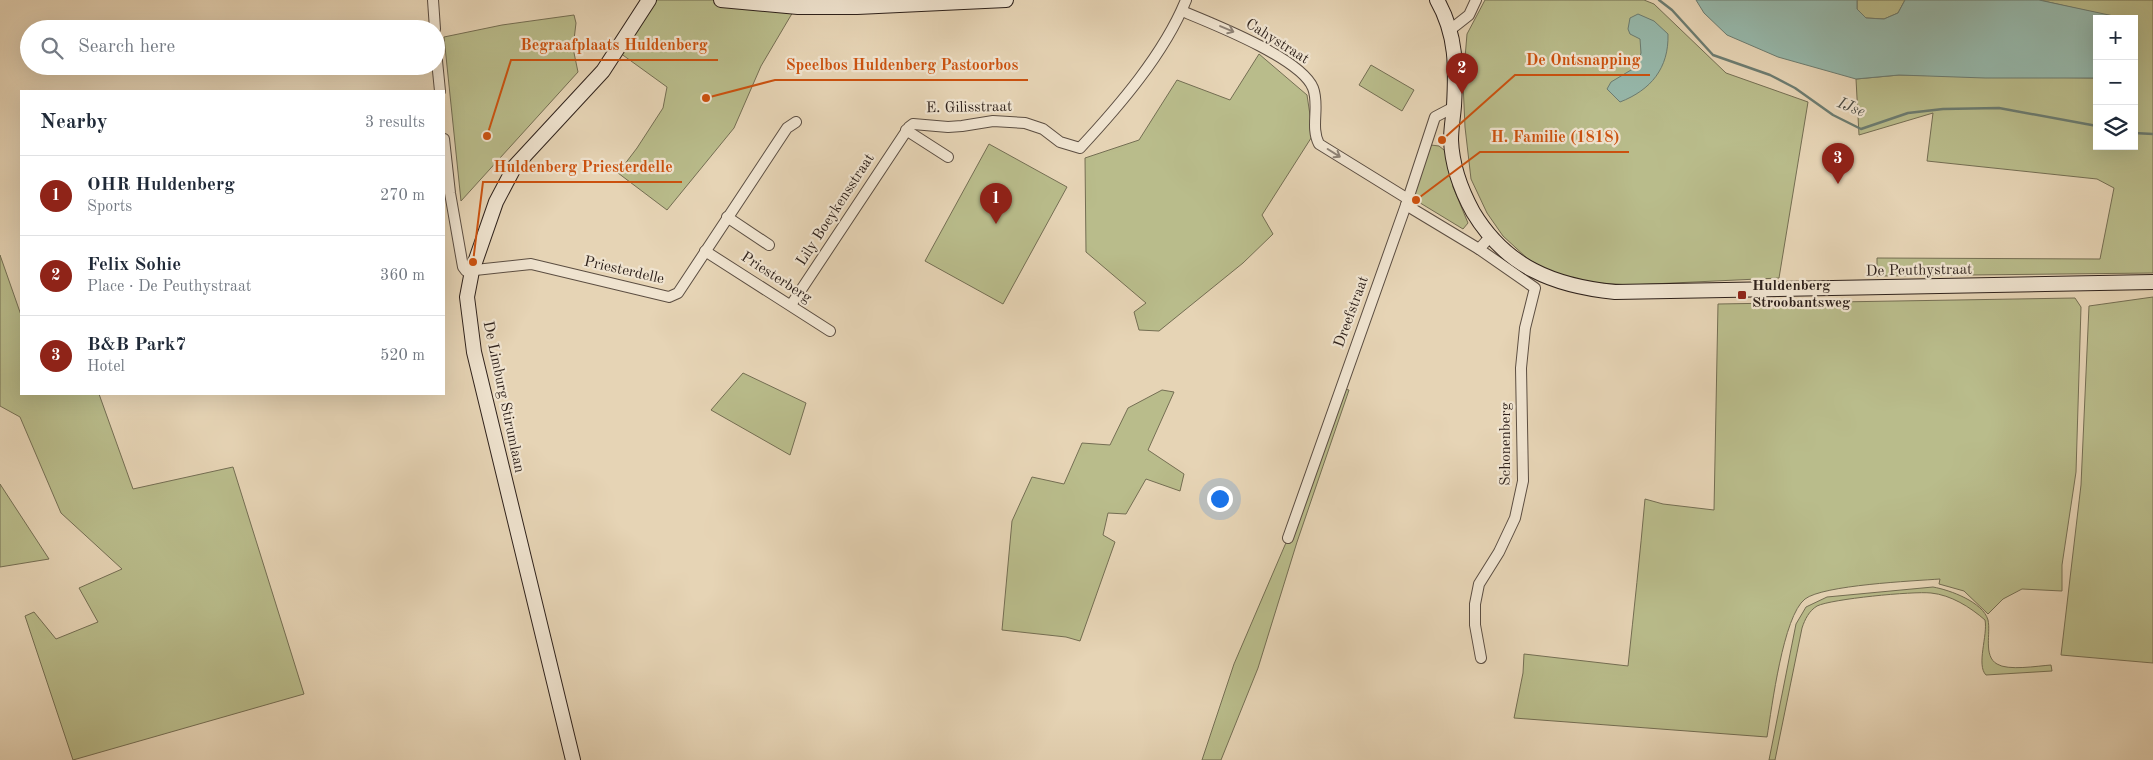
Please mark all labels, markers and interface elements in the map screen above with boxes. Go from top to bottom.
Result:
map controls [2093,15,2138,150]
button: + [2093,15,2138,60]
street label: Cahystraat [1243,17,1311,67]
search box [20,20,445,75]
one-way arrow [1219,25,1234,35]
callout: Begraafplaats Huldenberg [511,29,718,60]
icon: search [38,34,66,62]
text: Search here [78,38,175,57]
text: Begraafplaats Huldenberg [520,38,708,54]
callout: De Ontsnapping [1515,44,1650,75]
callout: Speelbos Huldenberg Pastoorbos [775,49,1028,80]
pin: 2 [1446,53,1478,94]
text: De Ontsnapping [1526,53,1640,69]
text: Speelbos Huldenberg Pastoorbos [786,58,1018,74]
button: − [2093,60,2138,105]
water label: IJse [1834,95,1868,121]
street label: E. Gilisstraat [926,100,1012,116]
button: layers [2093,105,2138,150]
text: Nearby [40,112,108,133]
text: 3 results [365,115,425,131]
callout: H. Familie (1818) [1480,121,1629,152]
text: H. Familie (1818) [1491,129,1619,146]
pin: 3 [1822,143,1854,184]
one-way arrow [1326,149,1340,159]
callout: Huldenberg Priesterdelle [483,151,682,182]
street label: Lily Boeykensstraat [794,151,878,269]
text: Huldenberg Priesterdelle [493,160,673,176]
text: OHR Huldenberg [87,176,235,195]
pin: 1 [980,183,1012,224]
text: 1 [51,188,61,204]
text: 270 m [380,188,425,204]
text: Sports [87,199,132,215]
street label: Priesterberg [738,250,814,306]
street label: Priesterdelle [582,254,666,288]
text: Felix Sohie [87,256,181,275]
street label: De Peuthystraat [1866,263,1972,279]
text: 2 [51,268,61,284]
text: 360 m [380,268,425,284]
street label: Dreefstraat [1332,274,1372,350]
text: Place · De Peuthystraat [87,279,251,295]
place label: Huldenberg Stroobantsweg [1752,279,1851,311]
marker: Huldenberg Stroobantsweg [1736,289,1748,301]
street label: De Limburg Stirumlaan [480,320,526,474]
text: B&B Park7 [87,336,186,355]
text: 3 [51,348,61,364]
text: 520 m [380,348,425,364]
text: Hotel [87,359,125,375]
street label: Schonenberg [1499,402,1514,486]
your location [1207,486,1233,512]

